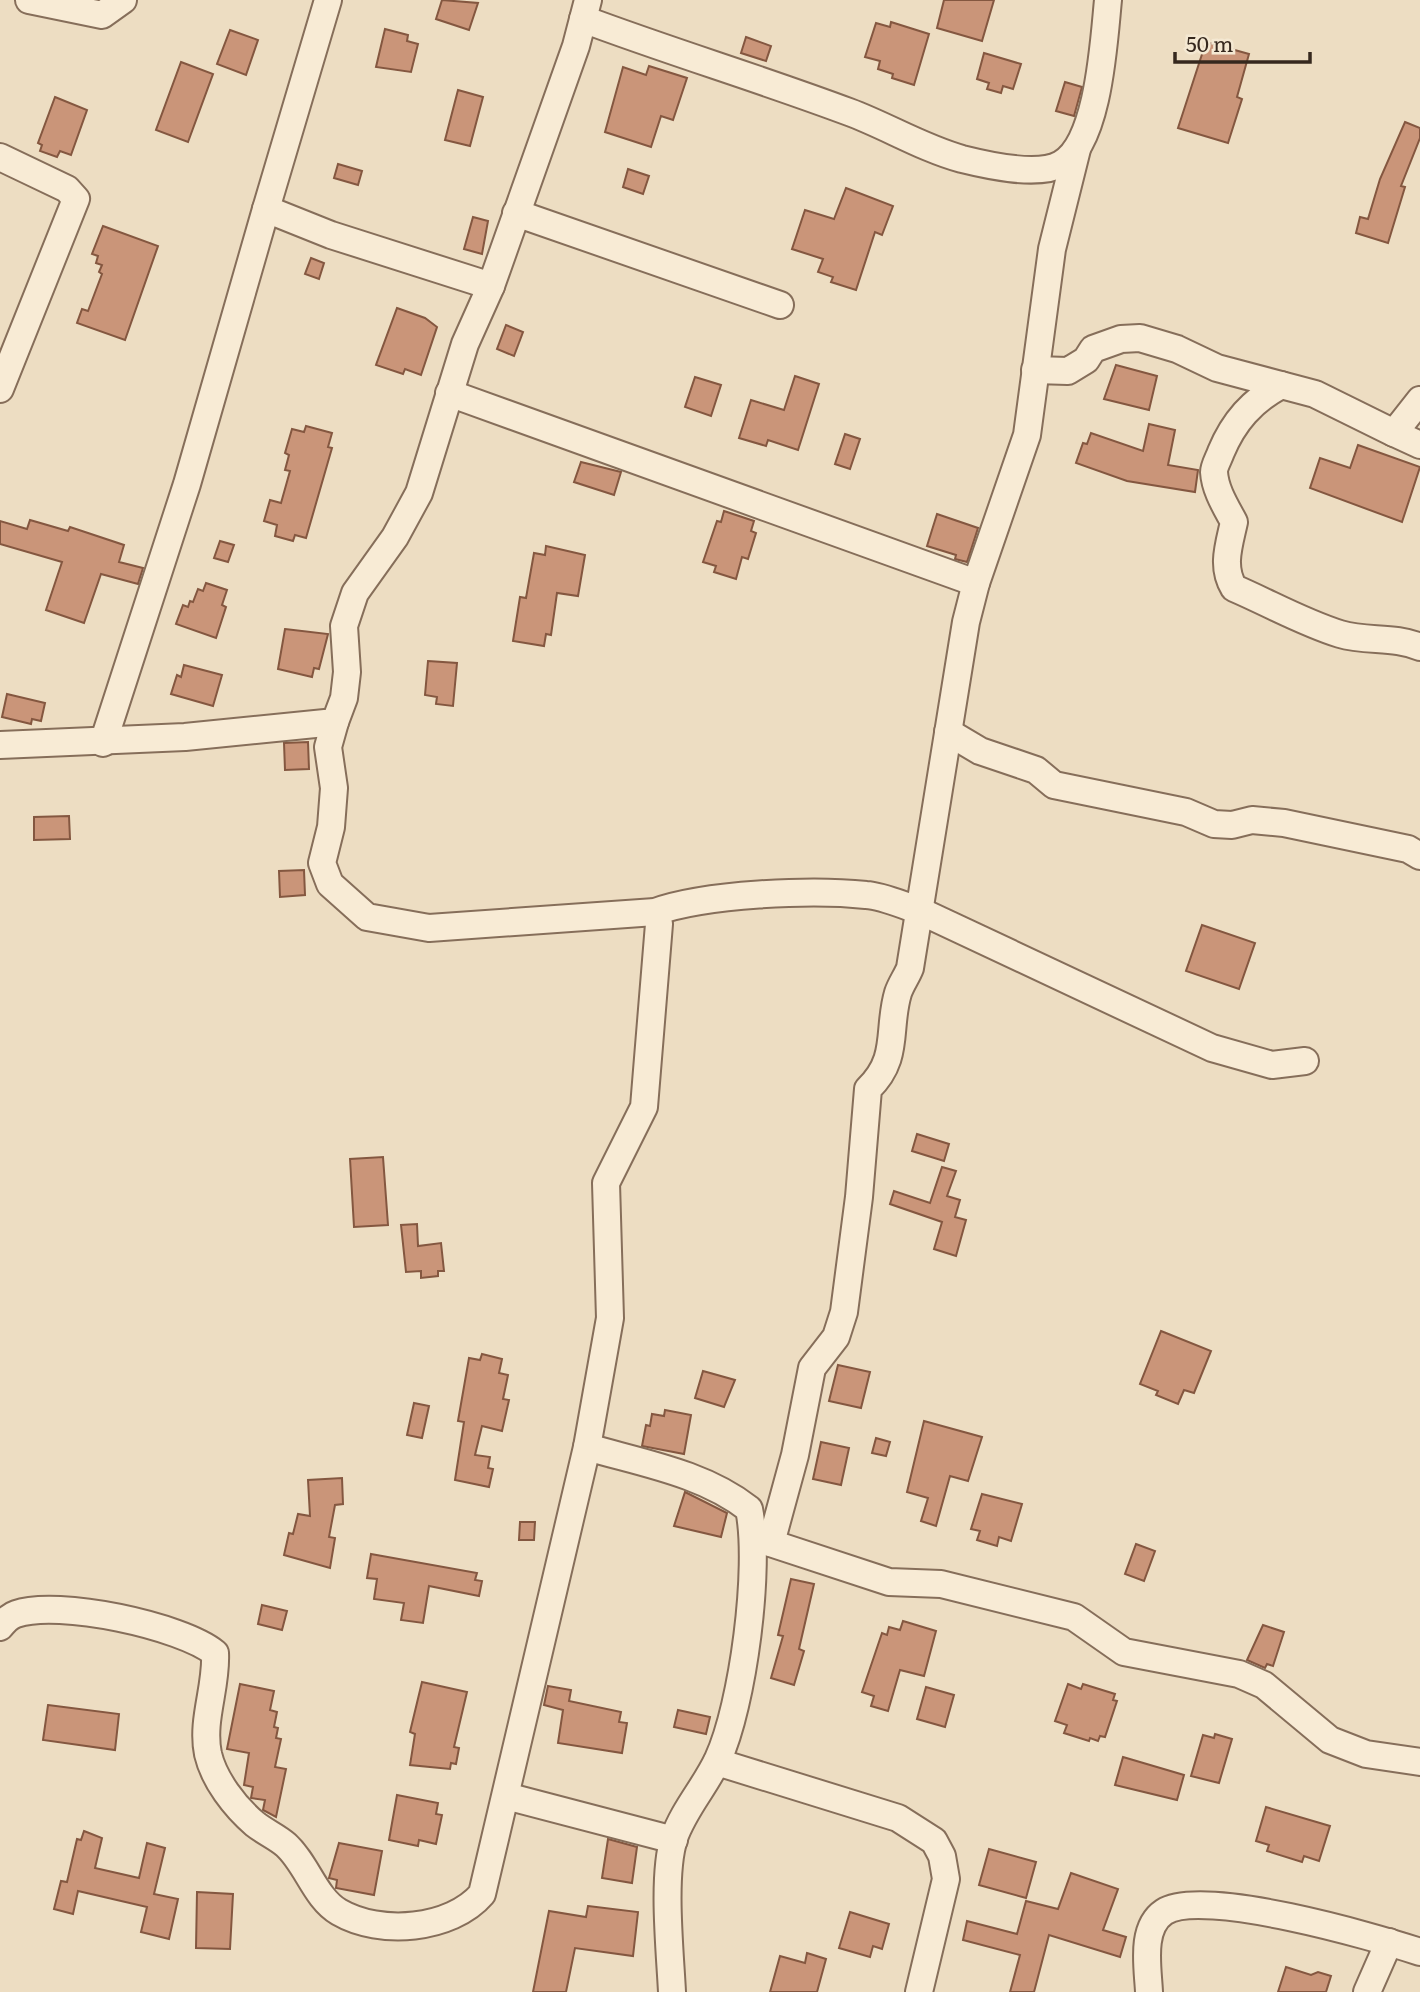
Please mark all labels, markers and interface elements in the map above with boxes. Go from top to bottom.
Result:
scale bar [1175,21,1310,65]
text: 50 m [1186,27,1233,58]

